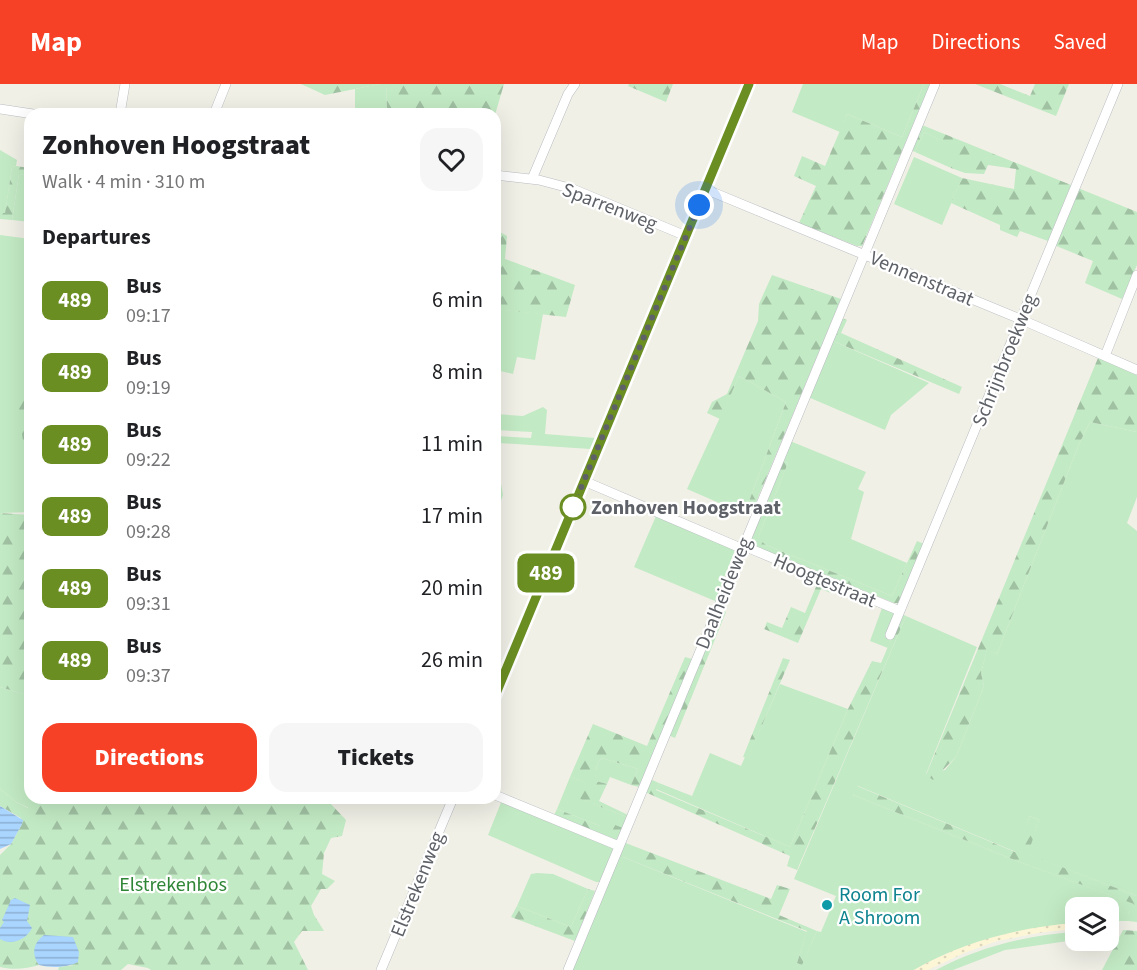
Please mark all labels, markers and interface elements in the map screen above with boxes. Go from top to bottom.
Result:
text: Map [30,22,82,62]
text: Map [861,27,899,57]
text: Directions [932,27,1020,57]
text: Saved [1053,27,1107,57]
text: Zonhoven Hoogstraat [42,125,310,165]
button: heart [420,128,483,191]
text: Walk · 4 min · 310 m [42,168,205,196]
street label: Sparrenweg [558,176,661,238]
your location [684,190,714,220]
text: Departures [42,221,151,253]
street label: Vennenstraat [865,244,978,313]
text: Bus [126,270,162,302]
text: 6 min [432,284,483,316]
text: 489 [58,285,92,315]
street label: Schrijnbroekweg [966,290,1044,431]
text: 09:17 [126,302,171,330]
text: Bus [126,342,162,374]
text: 8 min [432,356,483,388]
text: 489 [58,357,92,387]
text: 09:19 [126,374,171,402]
text: Bus [126,414,162,446]
text: 11 min [421,428,483,460]
text: 489 [58,429,92,459]
text: 09:22 [126,446,171,474]
text: Bus [126,486,162,518]
marker: Zonhoven Hoogstraat [560,494,586,520]
place label: Zonhoven Hoogstraat [591,494,781,522]
text: 17 min [421,500,483,532]
text: 489 [58,501,92,531]
text: 09:28 [126,518,171,546]
street label: Daalheideweg [689,533,759,654]
street label: Hoogtestraat [769,547,880,615]
line badge: 489 [512,554,580,592]
text: Bus [126,558,162,590]
text: 489 [529,558,563,588]
text: 20 min [421,572,483,604]
text: 489 [58,573,92,603]
text: 09:31 [126,590,171,618]
text: Bus [126,630,162,662]
text: 26 min [421,644,483,676]
text: 489 [58,645,92,675]
text: 09:37 [126,662,171,690]
button: Directions [42,723,257,792]
button: Tickets [269,723,483,792]
street label: Elstrekenweg [384,827,452,941]
park label: Elstrekenbos [119,871,227,899]
place label: Room For A Shroom [839,881,920,932]
map controls [1065,897,1119,951]
button: layers [1065,897,1119,951]
marker: Room For A Shroom [820,898,834,912]

